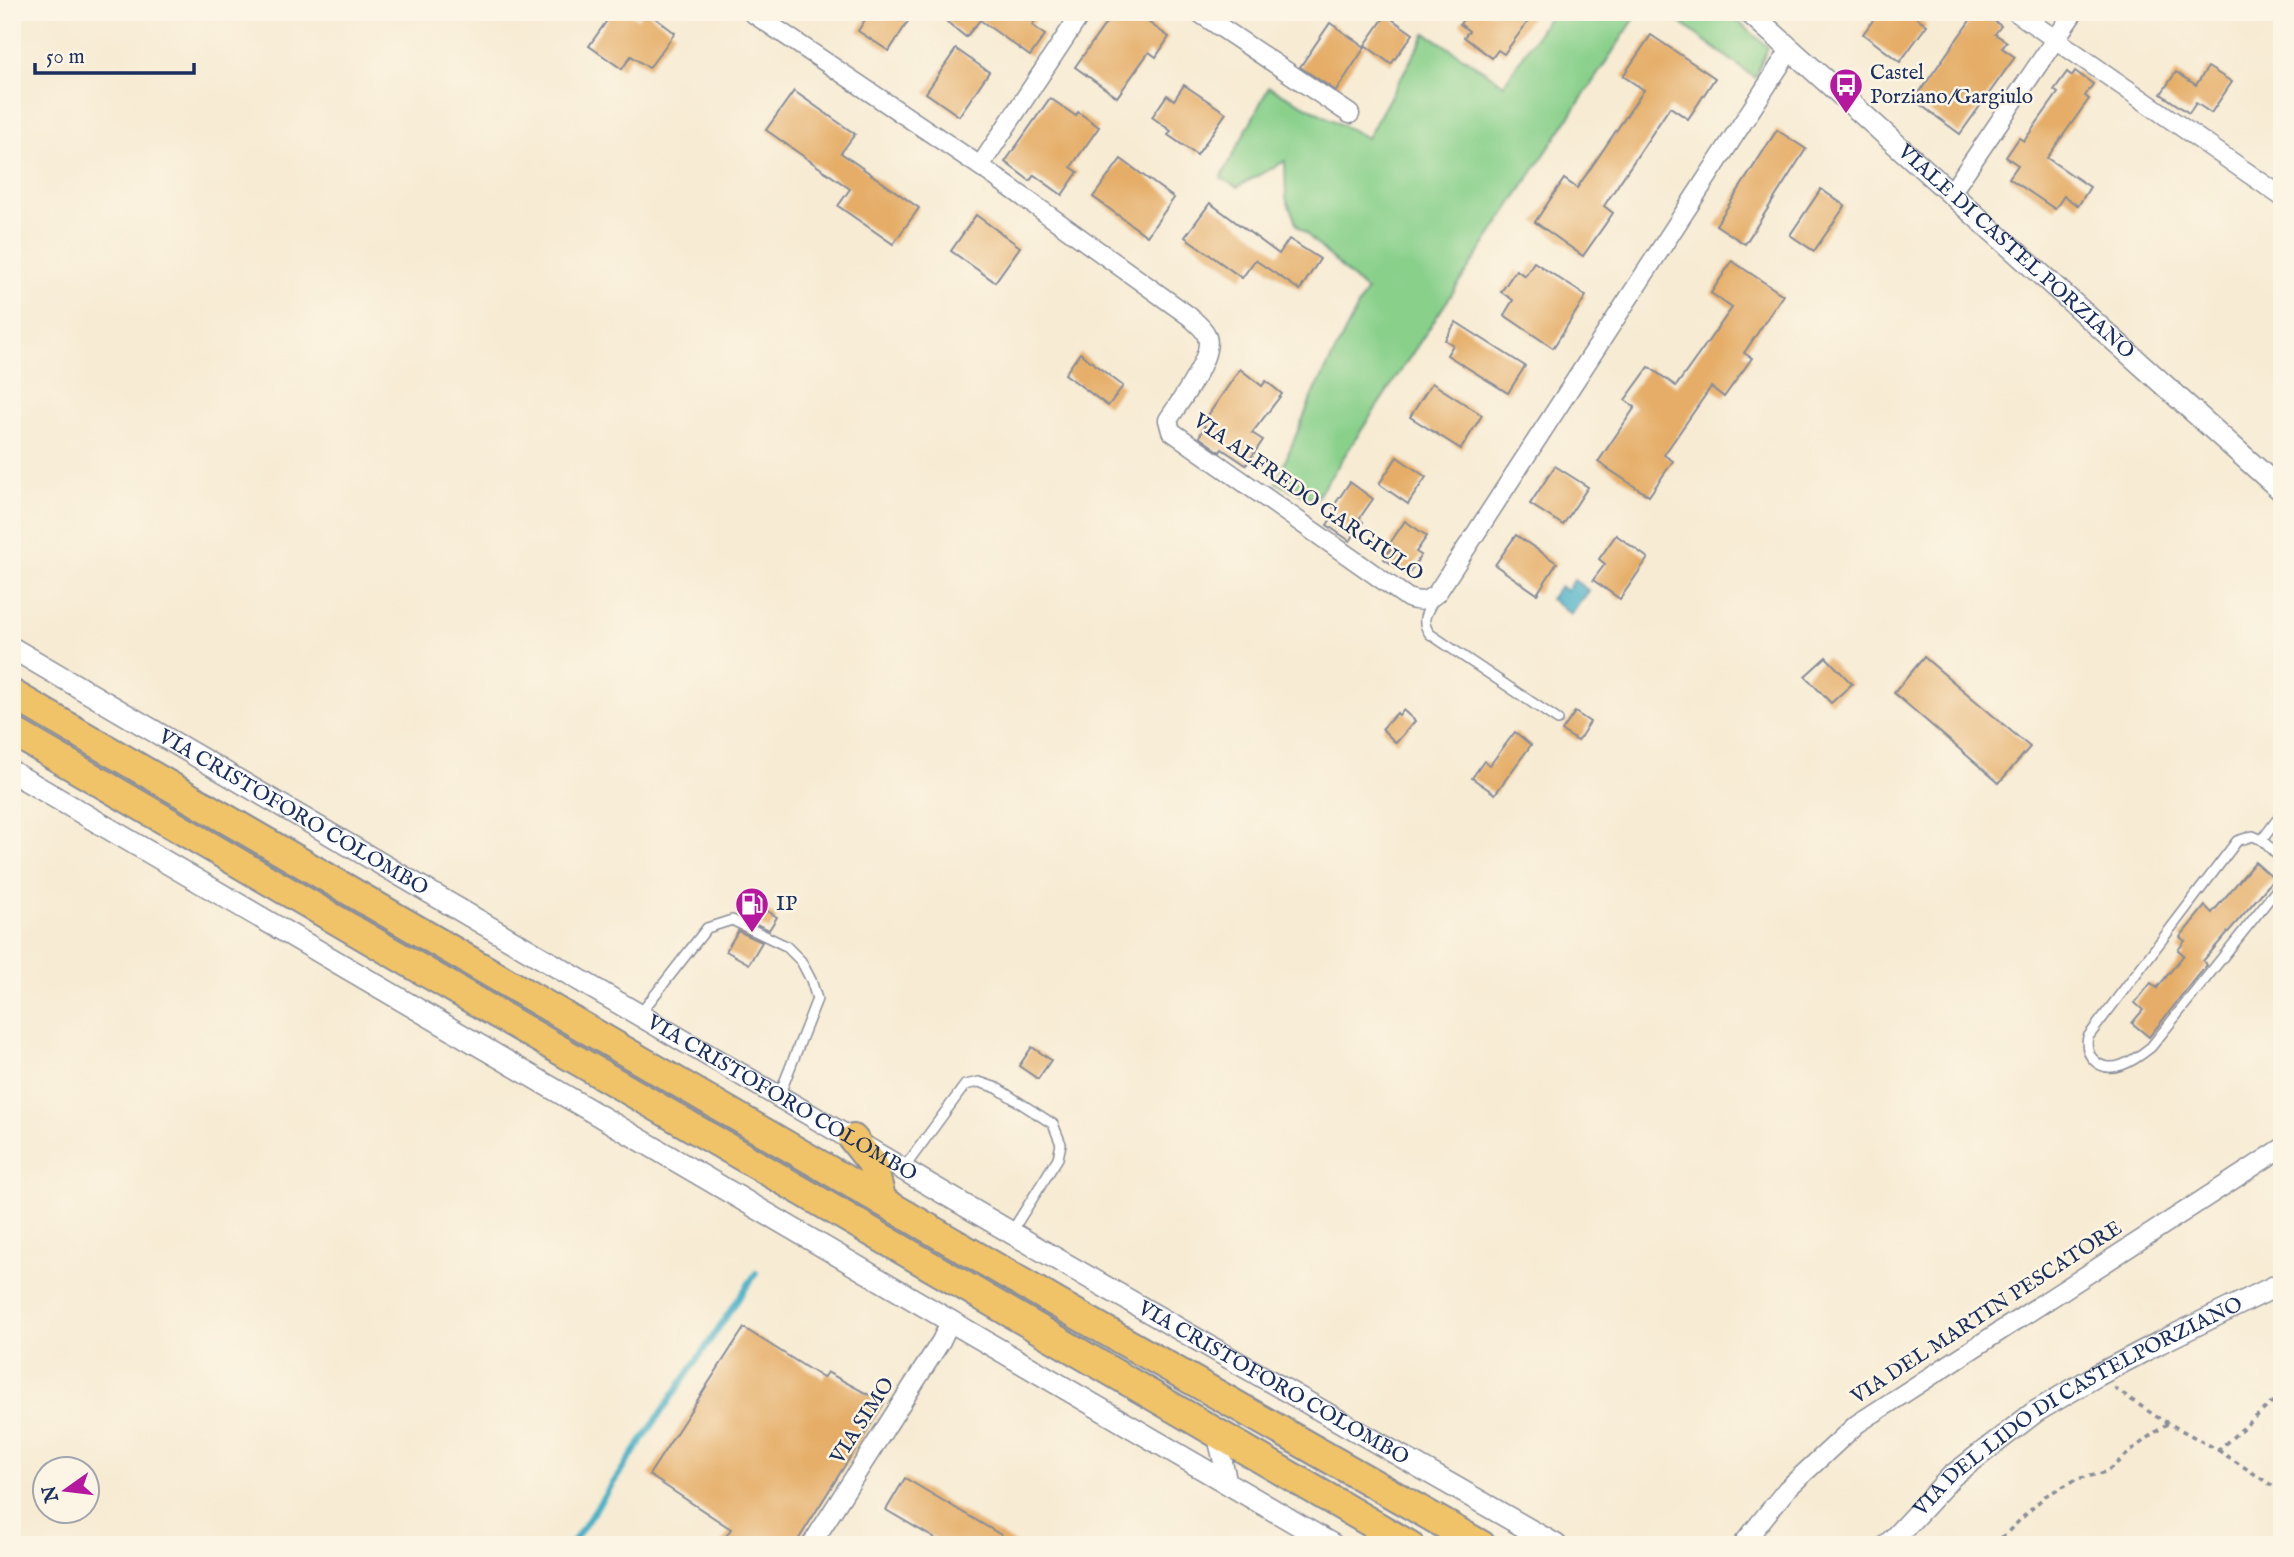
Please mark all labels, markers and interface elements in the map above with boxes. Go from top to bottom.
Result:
scale bar [35,32,194,76]
text: 50 m [46,44,85,71]
place label: Castel Porziano/Gargiulo [1870,60,2033,111]
bus stop icon: Castel Porziano/Gargiulo [1827,66,1865,115]
street label: VIALE DI CASTEL PORZIANO [1891,138,2140,365]
street label: VIA ALFREDO GARGIULO [1187,407,1428,588]
street label: VIA CRISTOFORO COLOMBO [153,723,433,902]
fuel station icon: IP [733,885,771,934]
place label: IP [776,891,797,918]
street label: VIA CRISTOFORO COLOMBO [641,1008,922,1188]
street label: VIA DEL MARTIN PESCATORE [1846,1215,2128,1411]
street label: VIA DEL LIDO DI CASTELPORZIANO [1907,1291,2247,1523]
street label: VIA CRISTOFORO COLOMBO [1132,1294,1414,1471]
street label: VIA SIMO [824,1372,901,1470]
north arrow [32,1456,102,1526]
text: N [38,1482,65,1505]

